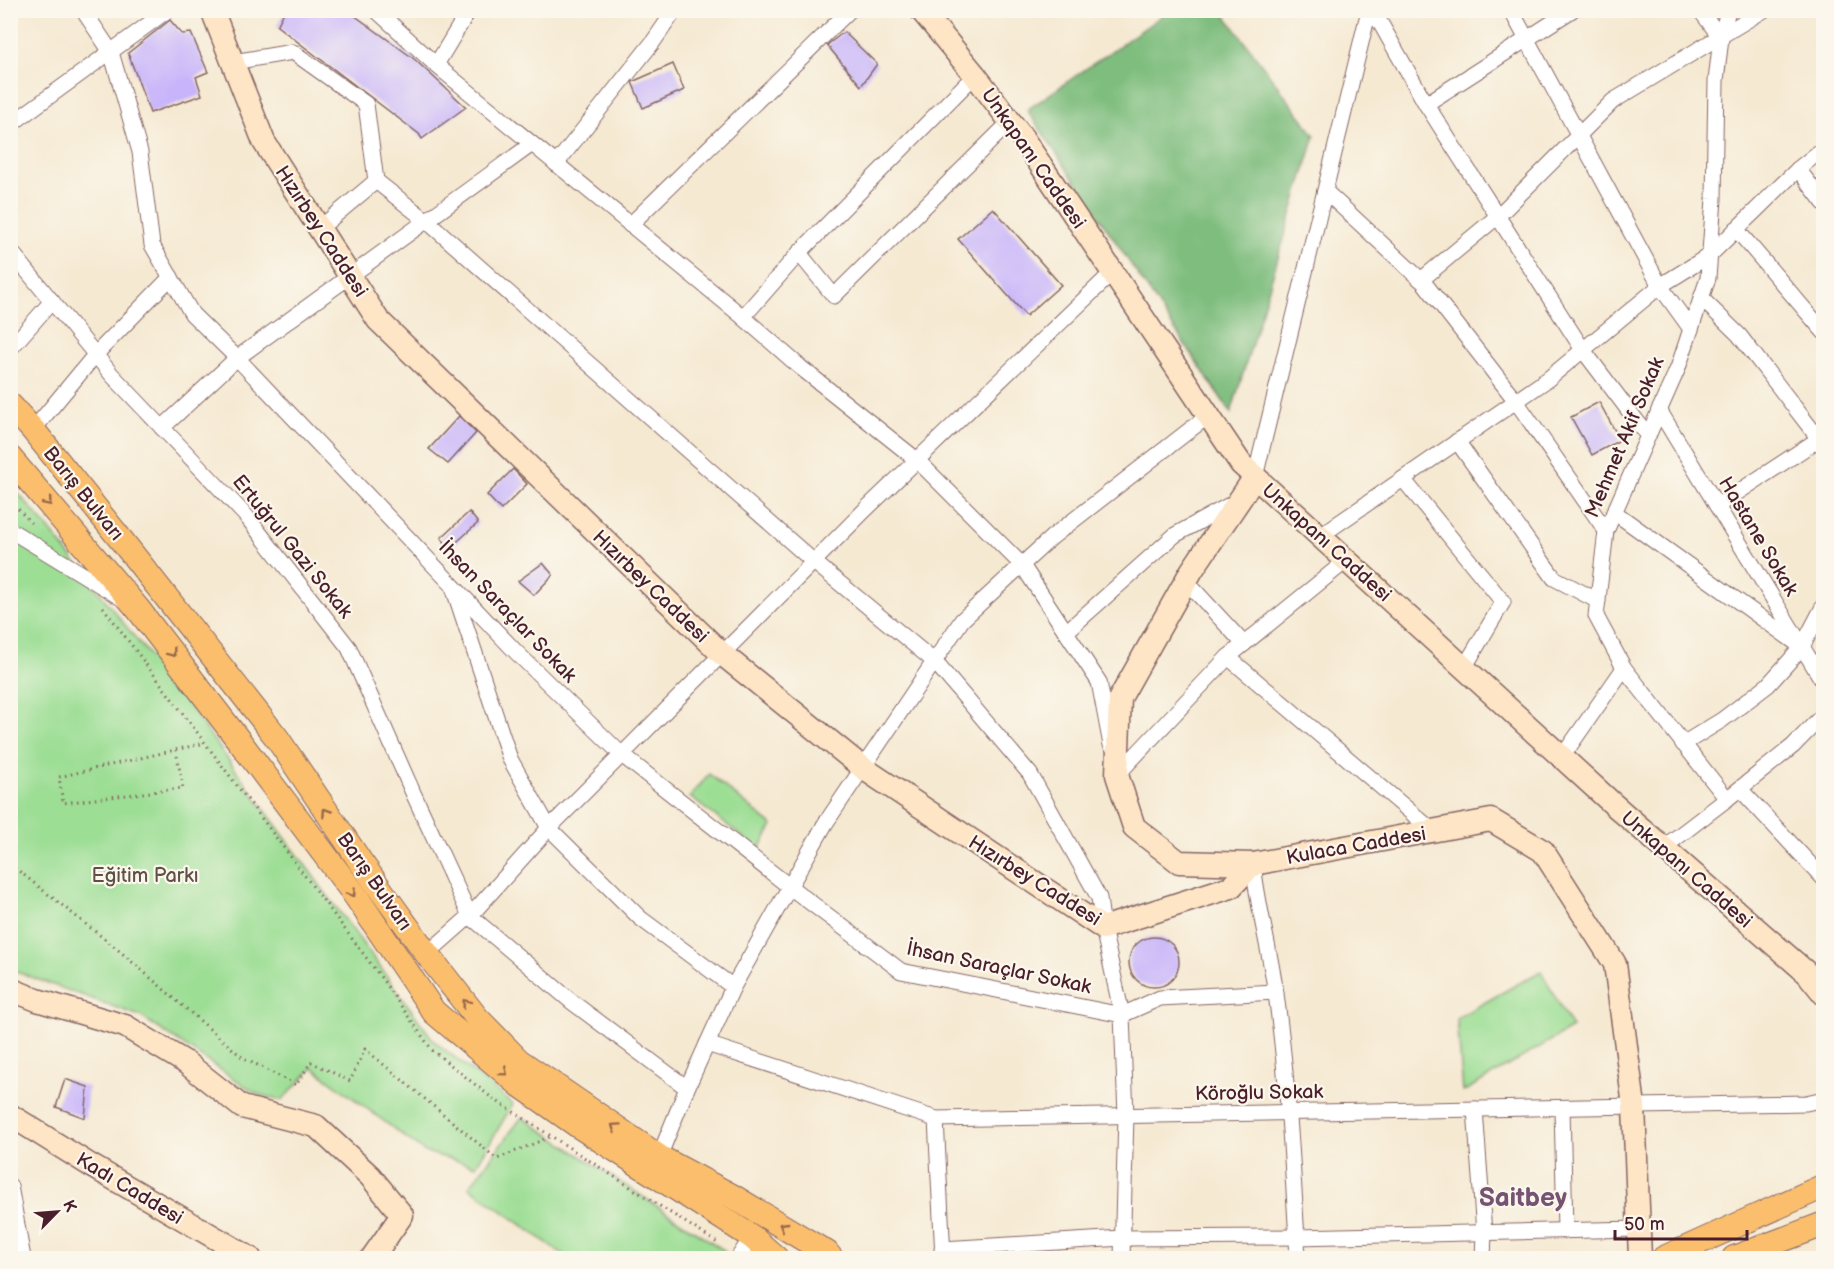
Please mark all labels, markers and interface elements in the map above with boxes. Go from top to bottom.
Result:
street label: Unkapanı Caddesi [976,84,1091,233]
street label: Hızırbey Caddesi [270,161,373,302]
street label: Mehmet Akif Sokak [1580,353,1670,521]
street label: Barış Bulvarı [38,442,128,546]
street label: Ertuğrul Gazi Sokak [227,470,357,623]
street label: Hastane Sokak [1713,473,1803,601]
street label: Unkapanı Caddesi [1257,478,1396,607]
one-way arrow [41,495,52,506]
street label: Hızırbey Caddesi [587,525,713,648]
street label: İhsan Saraçlar Sokak [433,535,582,688]
one-way arrow [164,646,175,657]
street label: Unkapanı Caddesi [1616,806,1757,933]
one-way arrow [323,807,334,818]
street label: Kulaca Caddesi [1284,822,1428,870]
street label: Barış Bulvarı [332,828,417,935]
street label: Hızırbey Caddesi [964,830,1105,931]
park label: Eğitim Parkı [91,864,199,888]
one-way arrow [345,886,356,897]
street label: İhsan Saraçlar Sokak [904,936,1094,999]
one-way arrow [462,999,473,1010]
one-way arrow [497,1065,508,1076]
street label: Köroğlu Sokak [1195,1080,1324,1106]
one-way arrow [611,1123,622,1134]
street label: Kadı Caddesi [72,1148,187,1230]
north arrow [27,1182,87,1242]
district label: Saitbey [1479,1183,1567,1214]
text: K [58,1197,80,1215]
scale bar [1615,1203,1747,1241]
text: 50 m [1624,1214,1665,1235]
one-way arrow [779,1222,789,1234]

